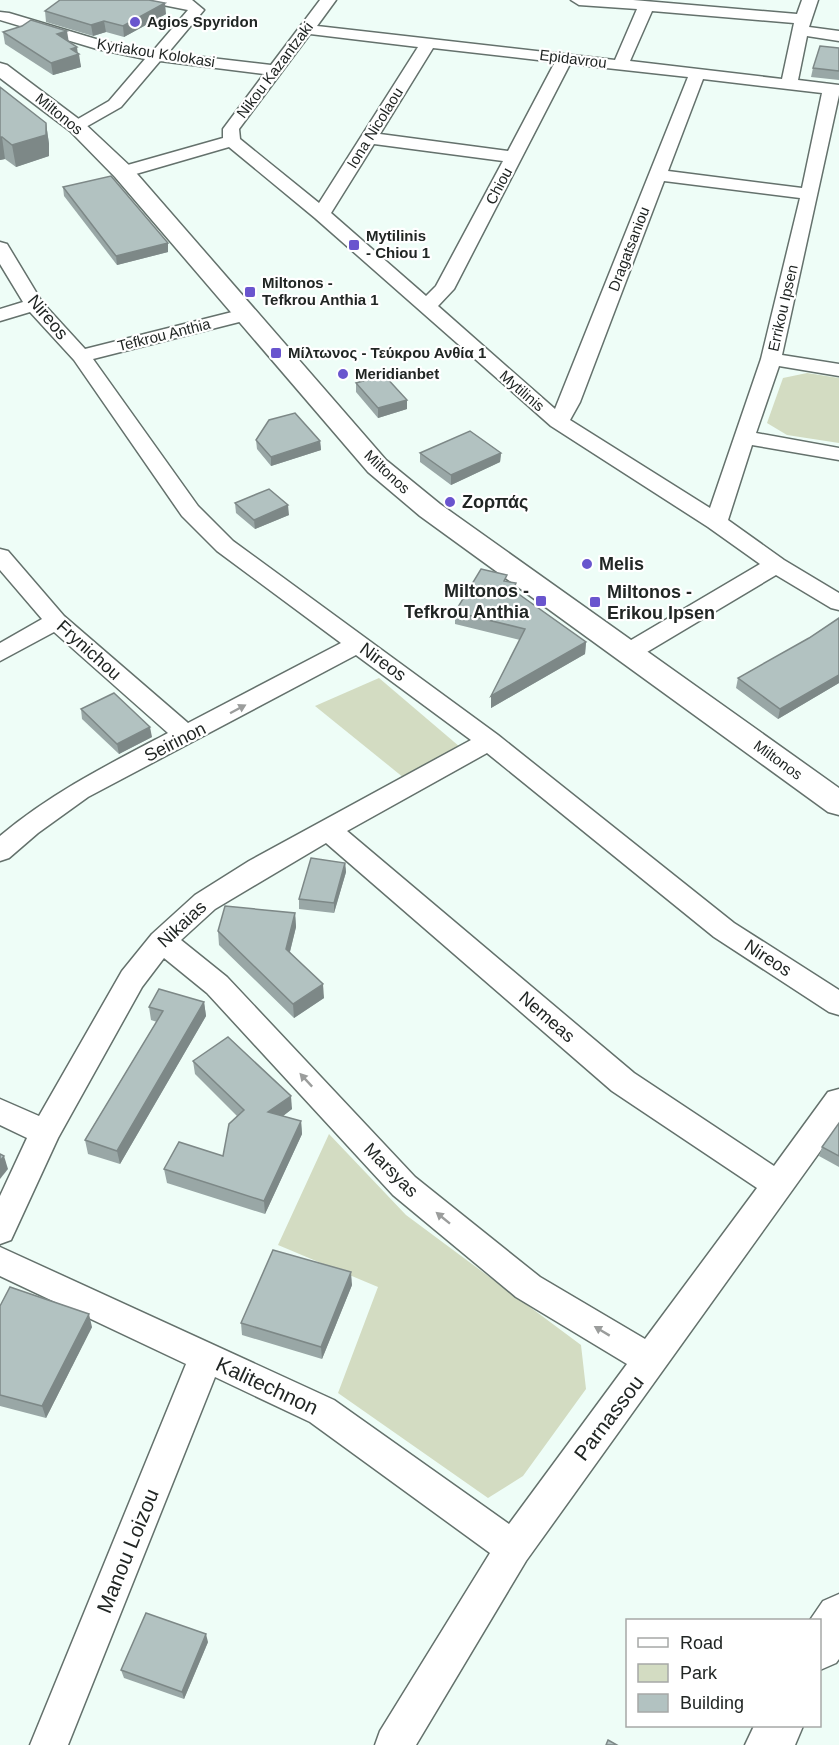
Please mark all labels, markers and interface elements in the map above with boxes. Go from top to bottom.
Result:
place label: Agios Spyridon [147,13,258,30]
marker: Agios Spyridon [128,15,142,29]
street label: Nikou Kazantzaki [233,18,316,121]
street label: Kyriakou Kolokasi [96,35,216,70]
street label: Epidavrou [539,46,608,71]
street label: Iona Nicolaou [343,84,406,171]
street label: Miltonos [32,89,86,138]
street label: Chiou [482,164,515,207]
street label: Dragatsaniou [605,204,652,294]
place label: Mytilinis - Chiou 1 [366,227,430,261]
marker: Mytilinis - Chiou 1 [347,238,361,252]
street label: Errikou Ipsen [764,263,801,353]
place label: Miltonos - Tefkrou Anthia 1 [262,274,379,308]
marker: Miltonos - Tefkrou Anthia 1 [243,285,257,299]
street label: Nireos [24,291,72,343]
street label: Tefkrou Anthia [116,315,213,354]
place label: Μίλτωνος - Τεύκρου Ανθία 1 [288,344,486,361]
marker: Μίλτωνος - Τεύκρου Ανθία 1 [269,346,283,360]
place label: Meridianbet [355,365,439,382]
marker: Meridianbet [336,367,350,381]
street label: Mytilinis [497,367,548,415]
street label: Miltonos [361,446,414,497]
place label: Ζορπάς [462,492,528,512]
marker: Ζορπάς [443,495,457,509]
place label: Melis [599,554,644,574]
marker: Melis [580,557,594,571]
place label: Miltonos - Tefkrou Anthia [404,581,530,622]
place label: Miltonos - Erikou Ipsen [607,582,715,623]
marker: Miltonos - Tefkrou Anthia [534,594,548,608]
marker: Miltonos - Erikou Ipsen [588,595,602,609]
street label: Frynichou [53,616,125,684]
street label: Nireos [356,639,410,685]
one-way arrow [230,704,247,714]
street label: Seirinon [141,718,209,766]
street label: Miltonos [751,736,806,783]
street label: Nikaias [154,897,210,951]
street label: Nireos [741,935,795,981]
street label: Nemeas [515,987,579,1047]
one-way arrow [299,1074,313,1088]
street label: Marsyas [360,1139,422,1201]
one-way arrow [436,1212,451,1225]
one-way arrow [594,1325,610,1336]
street label: Kalitechnon [213,1352,322,1419]
street label: Parnassou [569,1371,648,1465]
street label: Manou Loizou [92,1485,163,1616]
legend [626,1619,821,1727]
text: Road [680,1633,723,1653]
text: Park [680,1663,718,1683]
text: Building [680,1693,744,1713]

